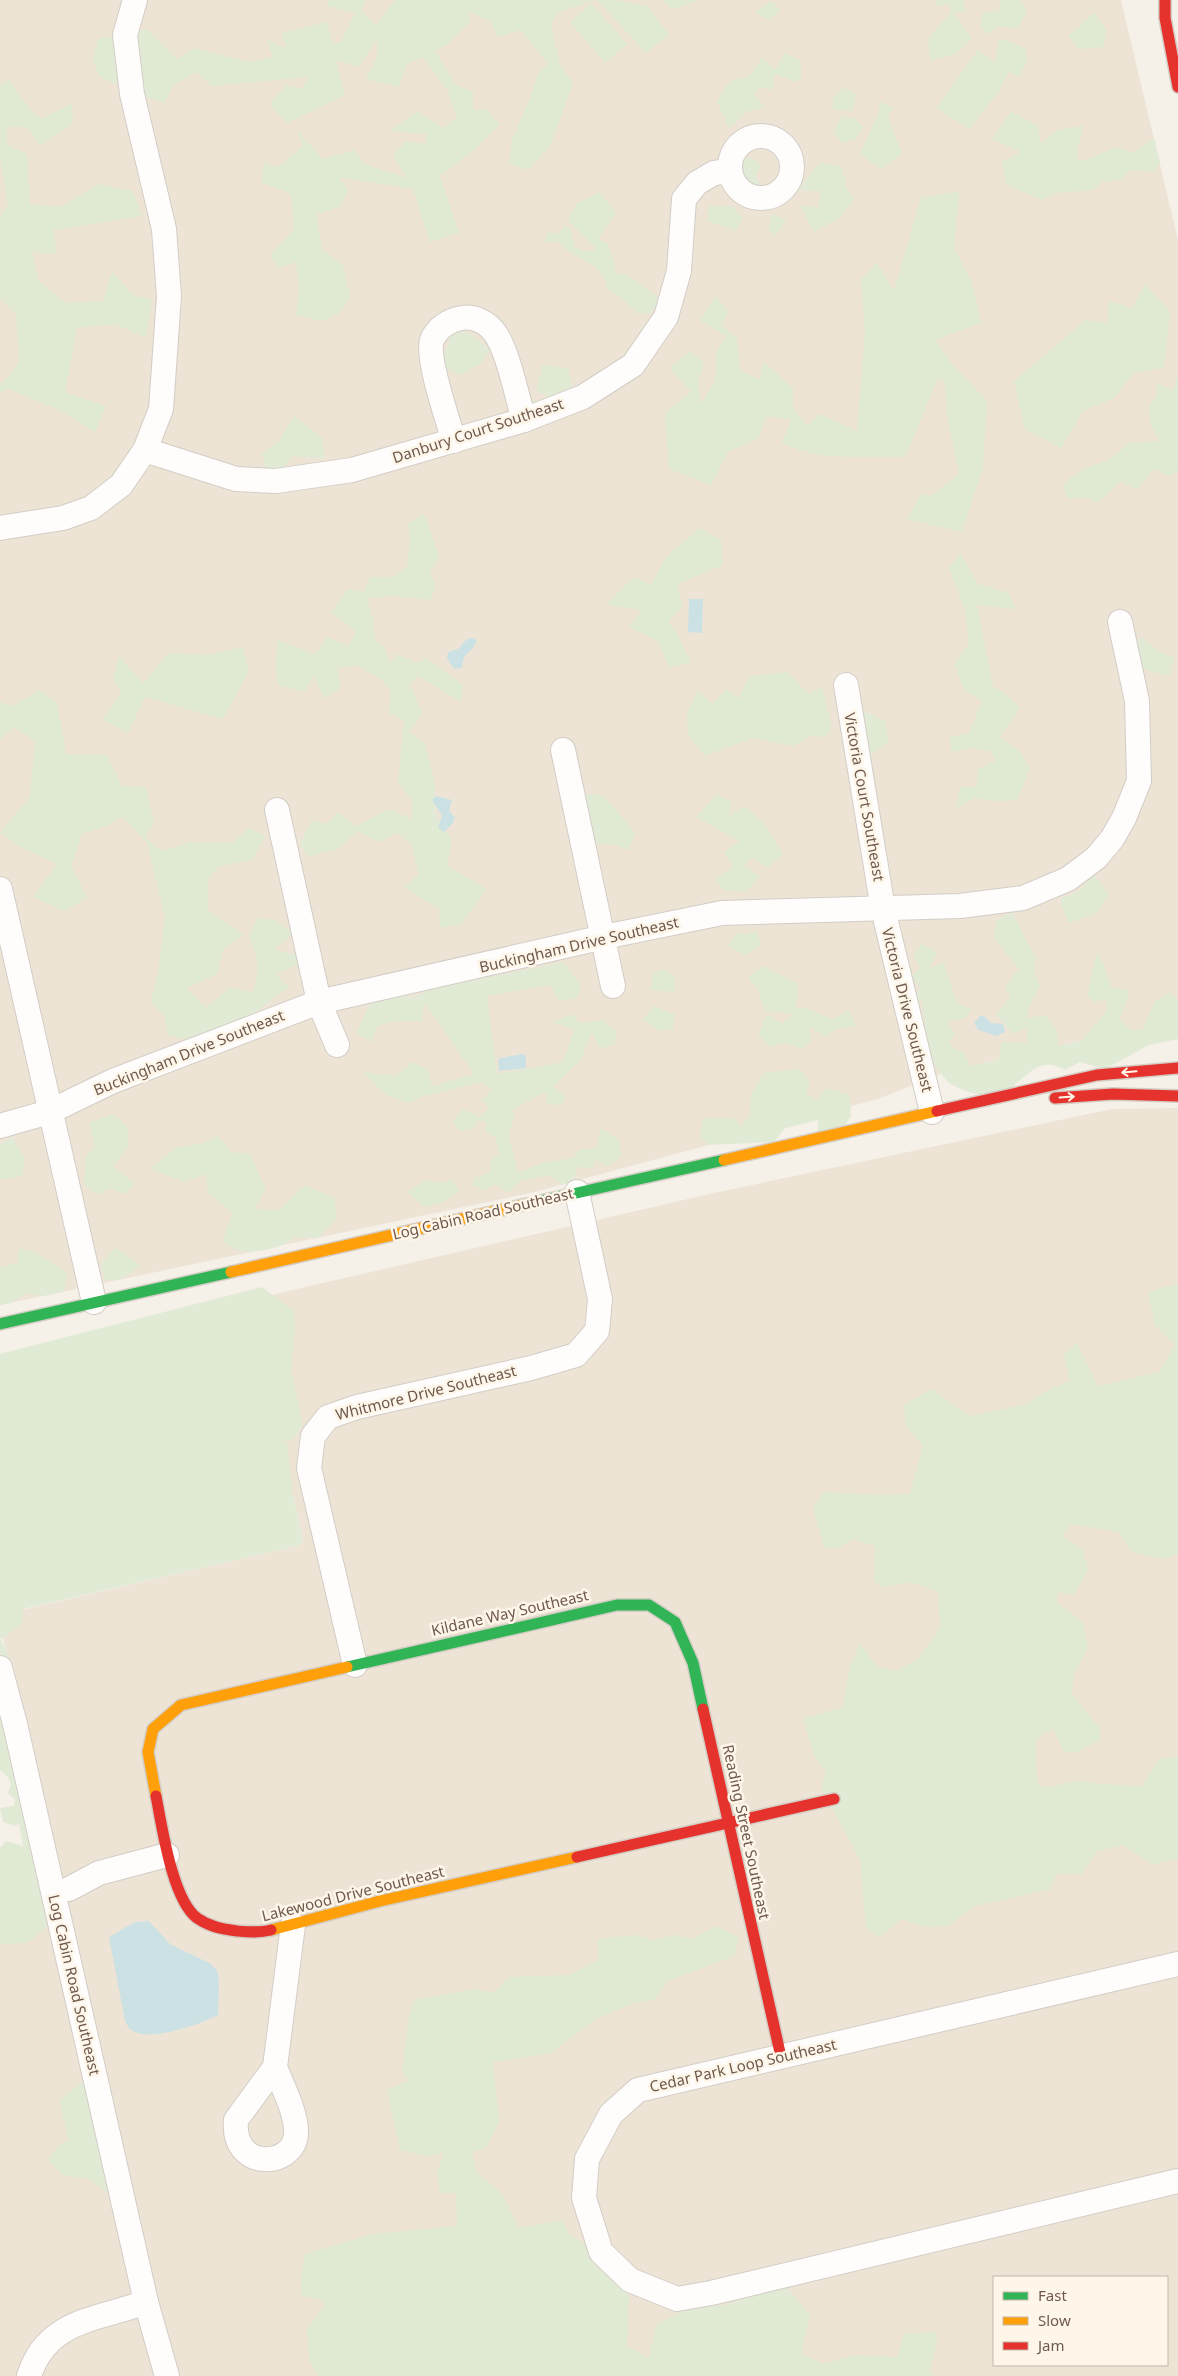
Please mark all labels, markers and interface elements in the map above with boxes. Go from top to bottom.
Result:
street label: Danbury Court Southeast [390,393,566,467]
street label: Victoria Court Southeast [840,711,890,883]
street label: Buckingham Drive Southeast [477,911,681,977]
street label: Victoria Drive Southeast [878,926,938,1095]
street label: Buckingham Drive Southeast [90,1004,287,1100]
one-way arrow [1122,1067,1138,1077]
one-way arrow [1059,1093,1075,1102]
street label: Log Cabin Road Southeast [390,1182,576,1244]
street label: Whitmore Drive Southeast [333,1360,519,1424]
street label: Kildane Way Southeast [429,1584,591,1640]
street label: Reading Street Southeast [719,1743,775,1922]
street label: Lakewood Drive Southeast [259,1861,447,1925]
street label: Log Cabin Road Southeast [44,1892,106,2078]
street label: Cedar Park Loop Southeast [647,2034,839,2096]
legend [993,2276,1168,2366]
text: Fast [1038,2285,1067,2305]
text: Slow [1038,2310,1071,2330]
text: Jam [1036,2335,1065,2355]

